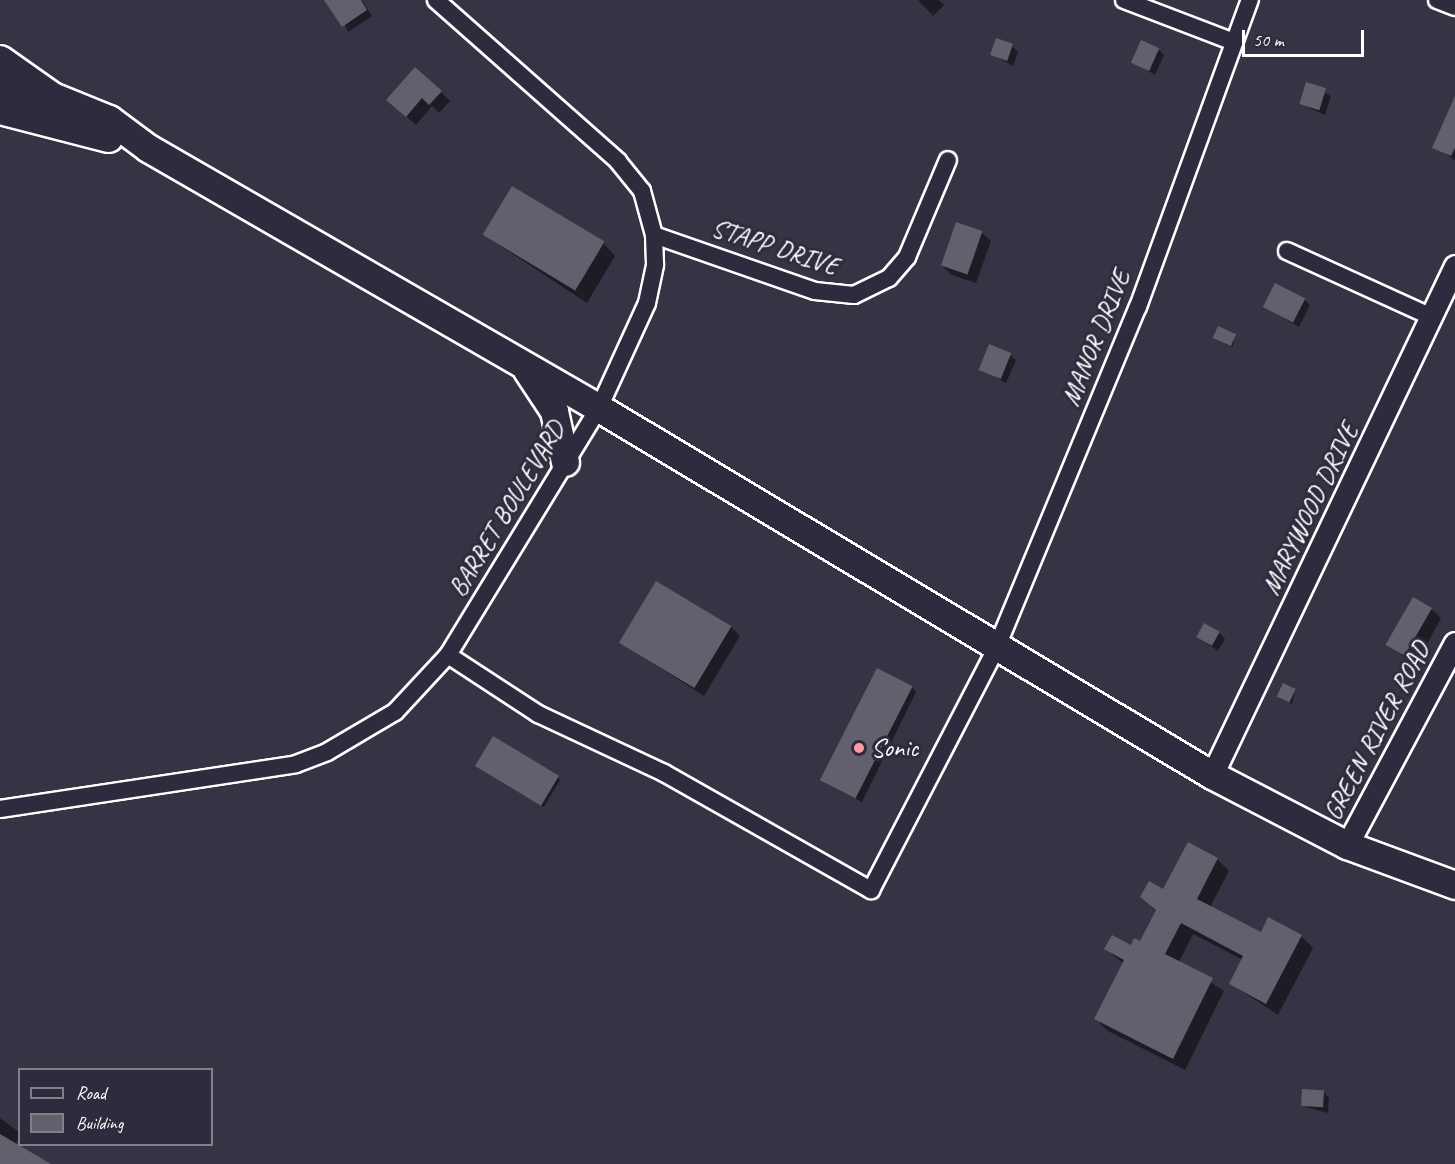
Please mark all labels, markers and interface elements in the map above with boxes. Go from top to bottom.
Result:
scale bar [1245,18,1366,56]
text: 50 m [1253,29,1284,51]
street label: STAPP DRIVE [708,212,842,282]
street label: MANOR DRIVE [1055,266,1137,410]
street label: BARRET BOULEVARD [442,415,572,603]
street label: MARYWOOD DRIVE [1255,418,1365,600]
street label: GREEN RIVER ROAD [1317,636,1437,826]
place label: Sonic [871,732,918,764]
marker: Sonic [852,741,866,755]
legend [18,1068,213,1146]
text: Road [76,1082,106,1104]
text: Building [76,1112,123,1134]

